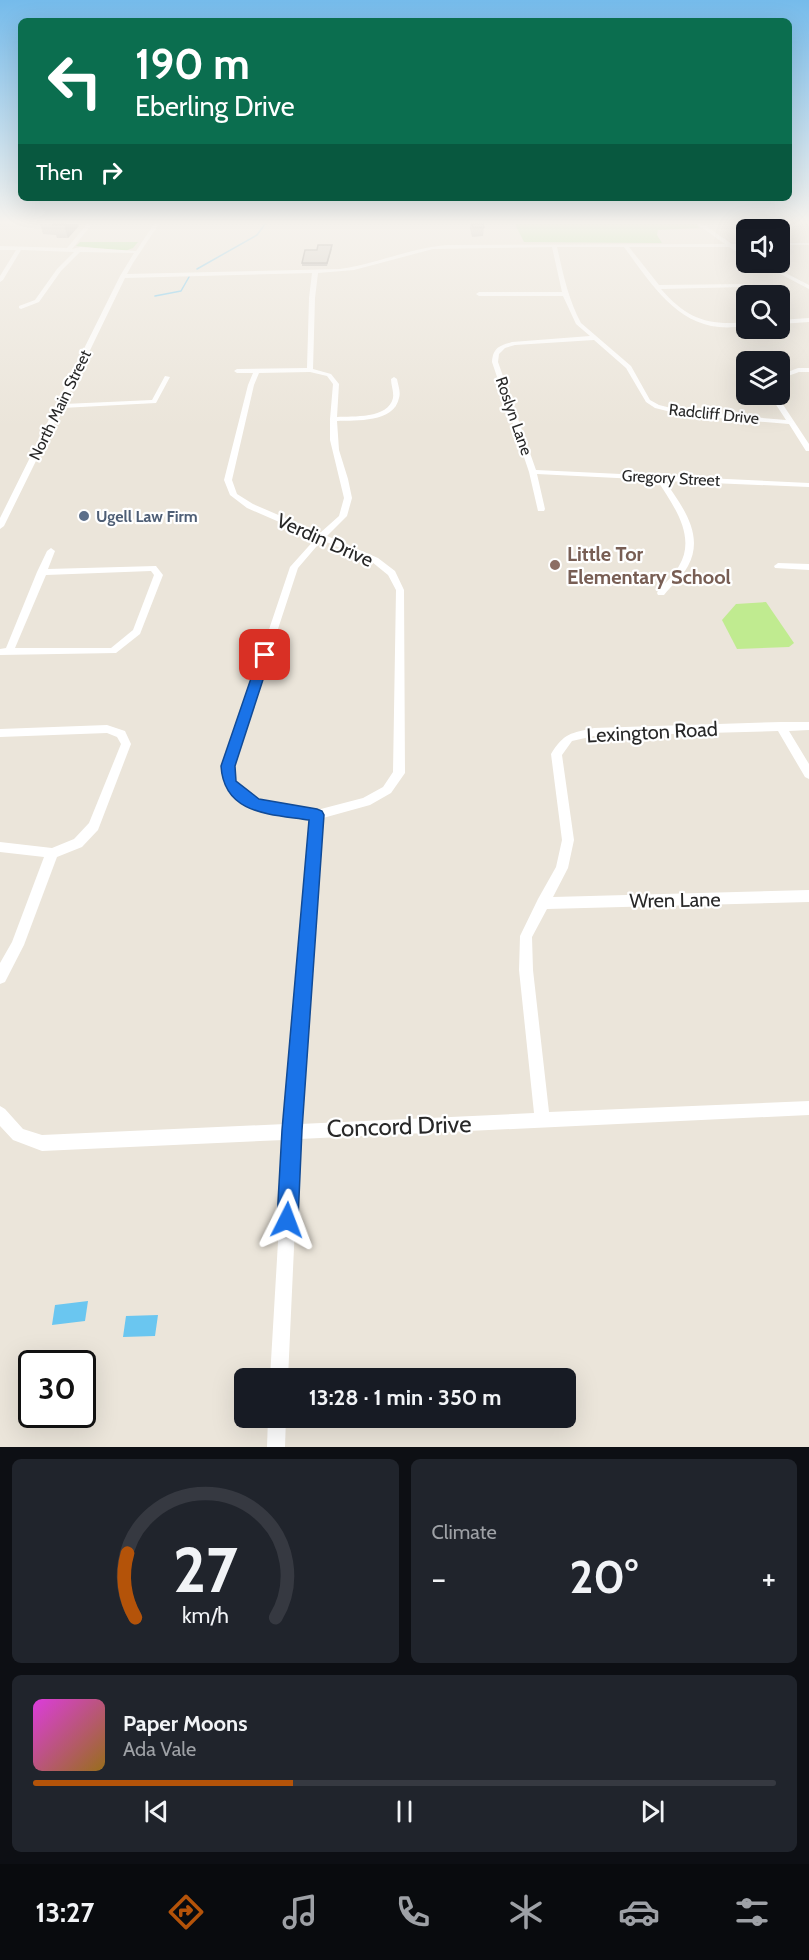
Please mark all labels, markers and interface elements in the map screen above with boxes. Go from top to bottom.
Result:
text: 190 m [135,38,250,90]
icon: left [36,42,114,120]
text: Eberling Drive [135,90,295,123]
icon: right [95,156,128,189]
text: Then [36,159,83,186]
map controls [736,219,790,405]
button: sound [736,219,790,273]
button: search [736,285,790,339]
street label: North Main Street [25,346,95,463]
button: layers [736,351,790,405]
street label: Roslyn Lane [492,374,536,458]
street label: Radcliff Drive [668,400,760,428]
street label: Gregory Street [621,466,721,490]
place label: Ugell Law Firm [96,507,198,526]
street label: Verdin Drive [273,508,377,572]
marker: Ugell Law Firm [77,509,91,523]
place label: Little Tor Elementary School [567,542,731,589]
marker: Little Tor Elementary School [548,558,562,572]
pin [239,629,290,680]
icon: arrive [248,638,281,671]
street label: Lexington Road [586,717,718,747]
street label: Wren Lane [629,887,721,913]
street label: Concord Drive [326,1109,472,1143]
position arrow [255,1188,319,1252]
speed limit sign: 30 [18,1350,96,1428]
text: 13:28 · 1 min · 350 m [309,1384,501,1411]
text: Climate [432,1520,497,1544]
text: 27 [173,1532,238,1608]
text: 20° [569,1550,638,1604]
text: − [432,1558,446,1598]
text: + [761,1558,776,1598]
text: km/h [182,1602,229,1628]
text: Paper Moons [123,1710,247,1737]
text: Ada Vale [123,1737,196,1761]
icon: previous [140,1795,173,1828]
icon: pause [388,1795,421,1828]
icon: next [636,1795,669,1828]
icon: directions [165,1891,207,1933]
icon: music [279,1891,321,1933]
icon: phone [392,1891,434,1933]
icon: climate [505,1891,547,1933]
icon: car [618,1891,660,1933]
icon: filters [731,1891,773,1933]
text: 13:27 [36,1896,94,1929]

